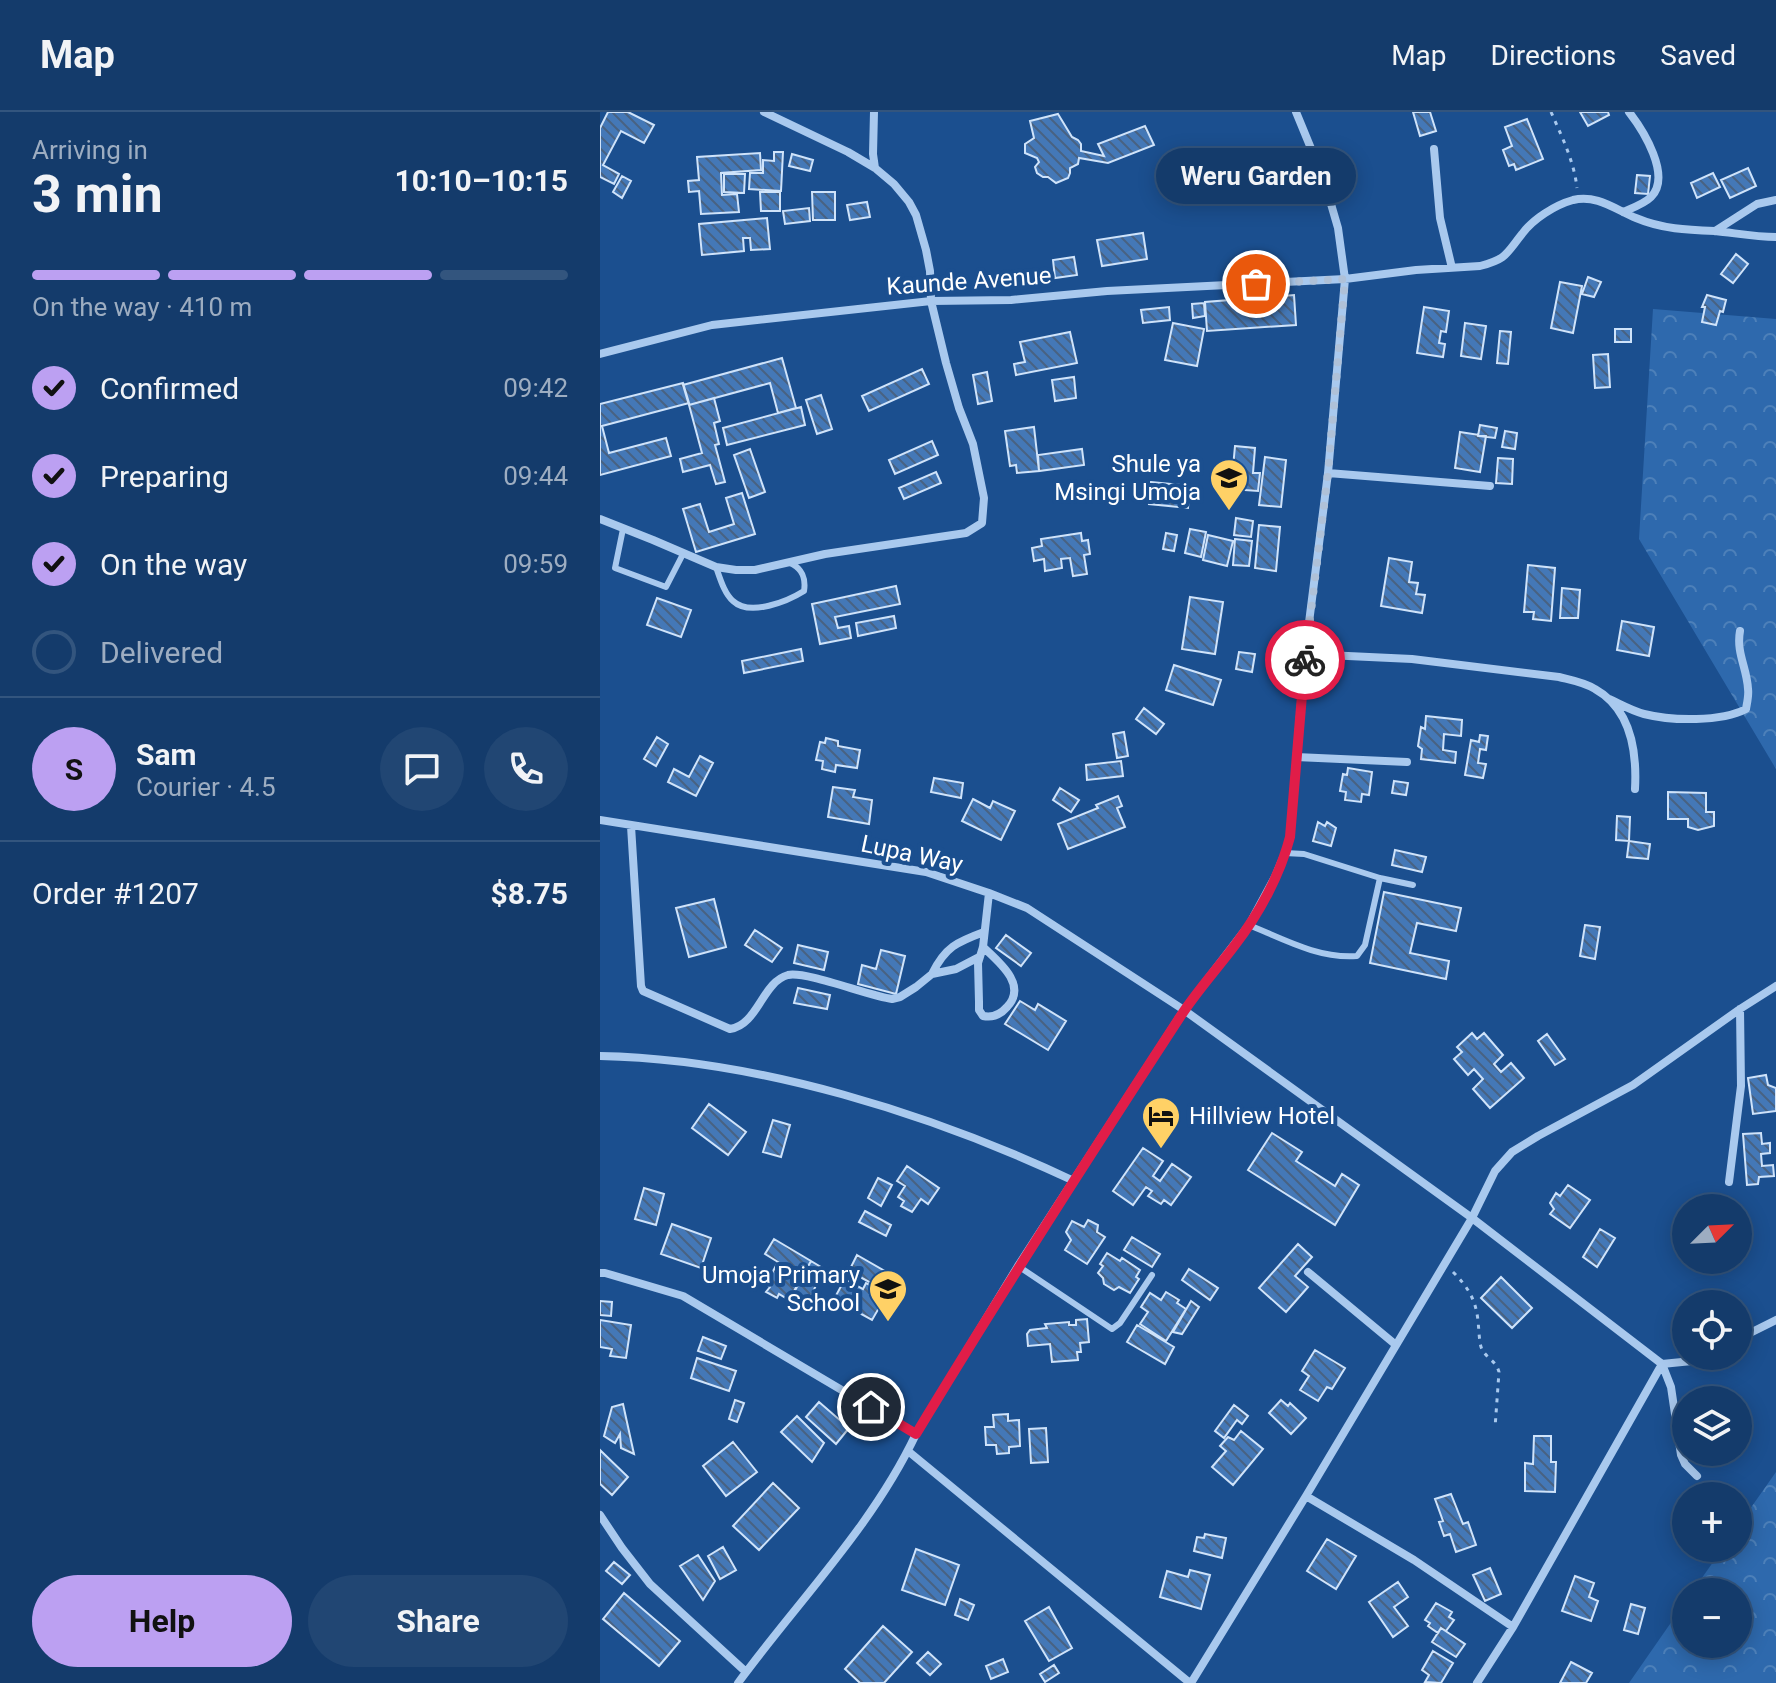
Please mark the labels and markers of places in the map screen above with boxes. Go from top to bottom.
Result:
callout: Weru Garden [1156,148,1356,204]
pin [1222,250,1290,318]
place label: Shule ya Msingi Umoja [1054,450,1201,506]
school or university icon: Shule ya Msingi Umoja [1208,457,1250,512]
hotel icon: Hillview Hotel [1140,1095,1182,1150]
place label: Hillview Hotel [1189,1102,1335,1130]
place label: Umoja Primary School [702,1261,861,1317]
school or university icon: Umoja Primary School [867,1268,909,1323]
pin [837,1373,905,1441]

